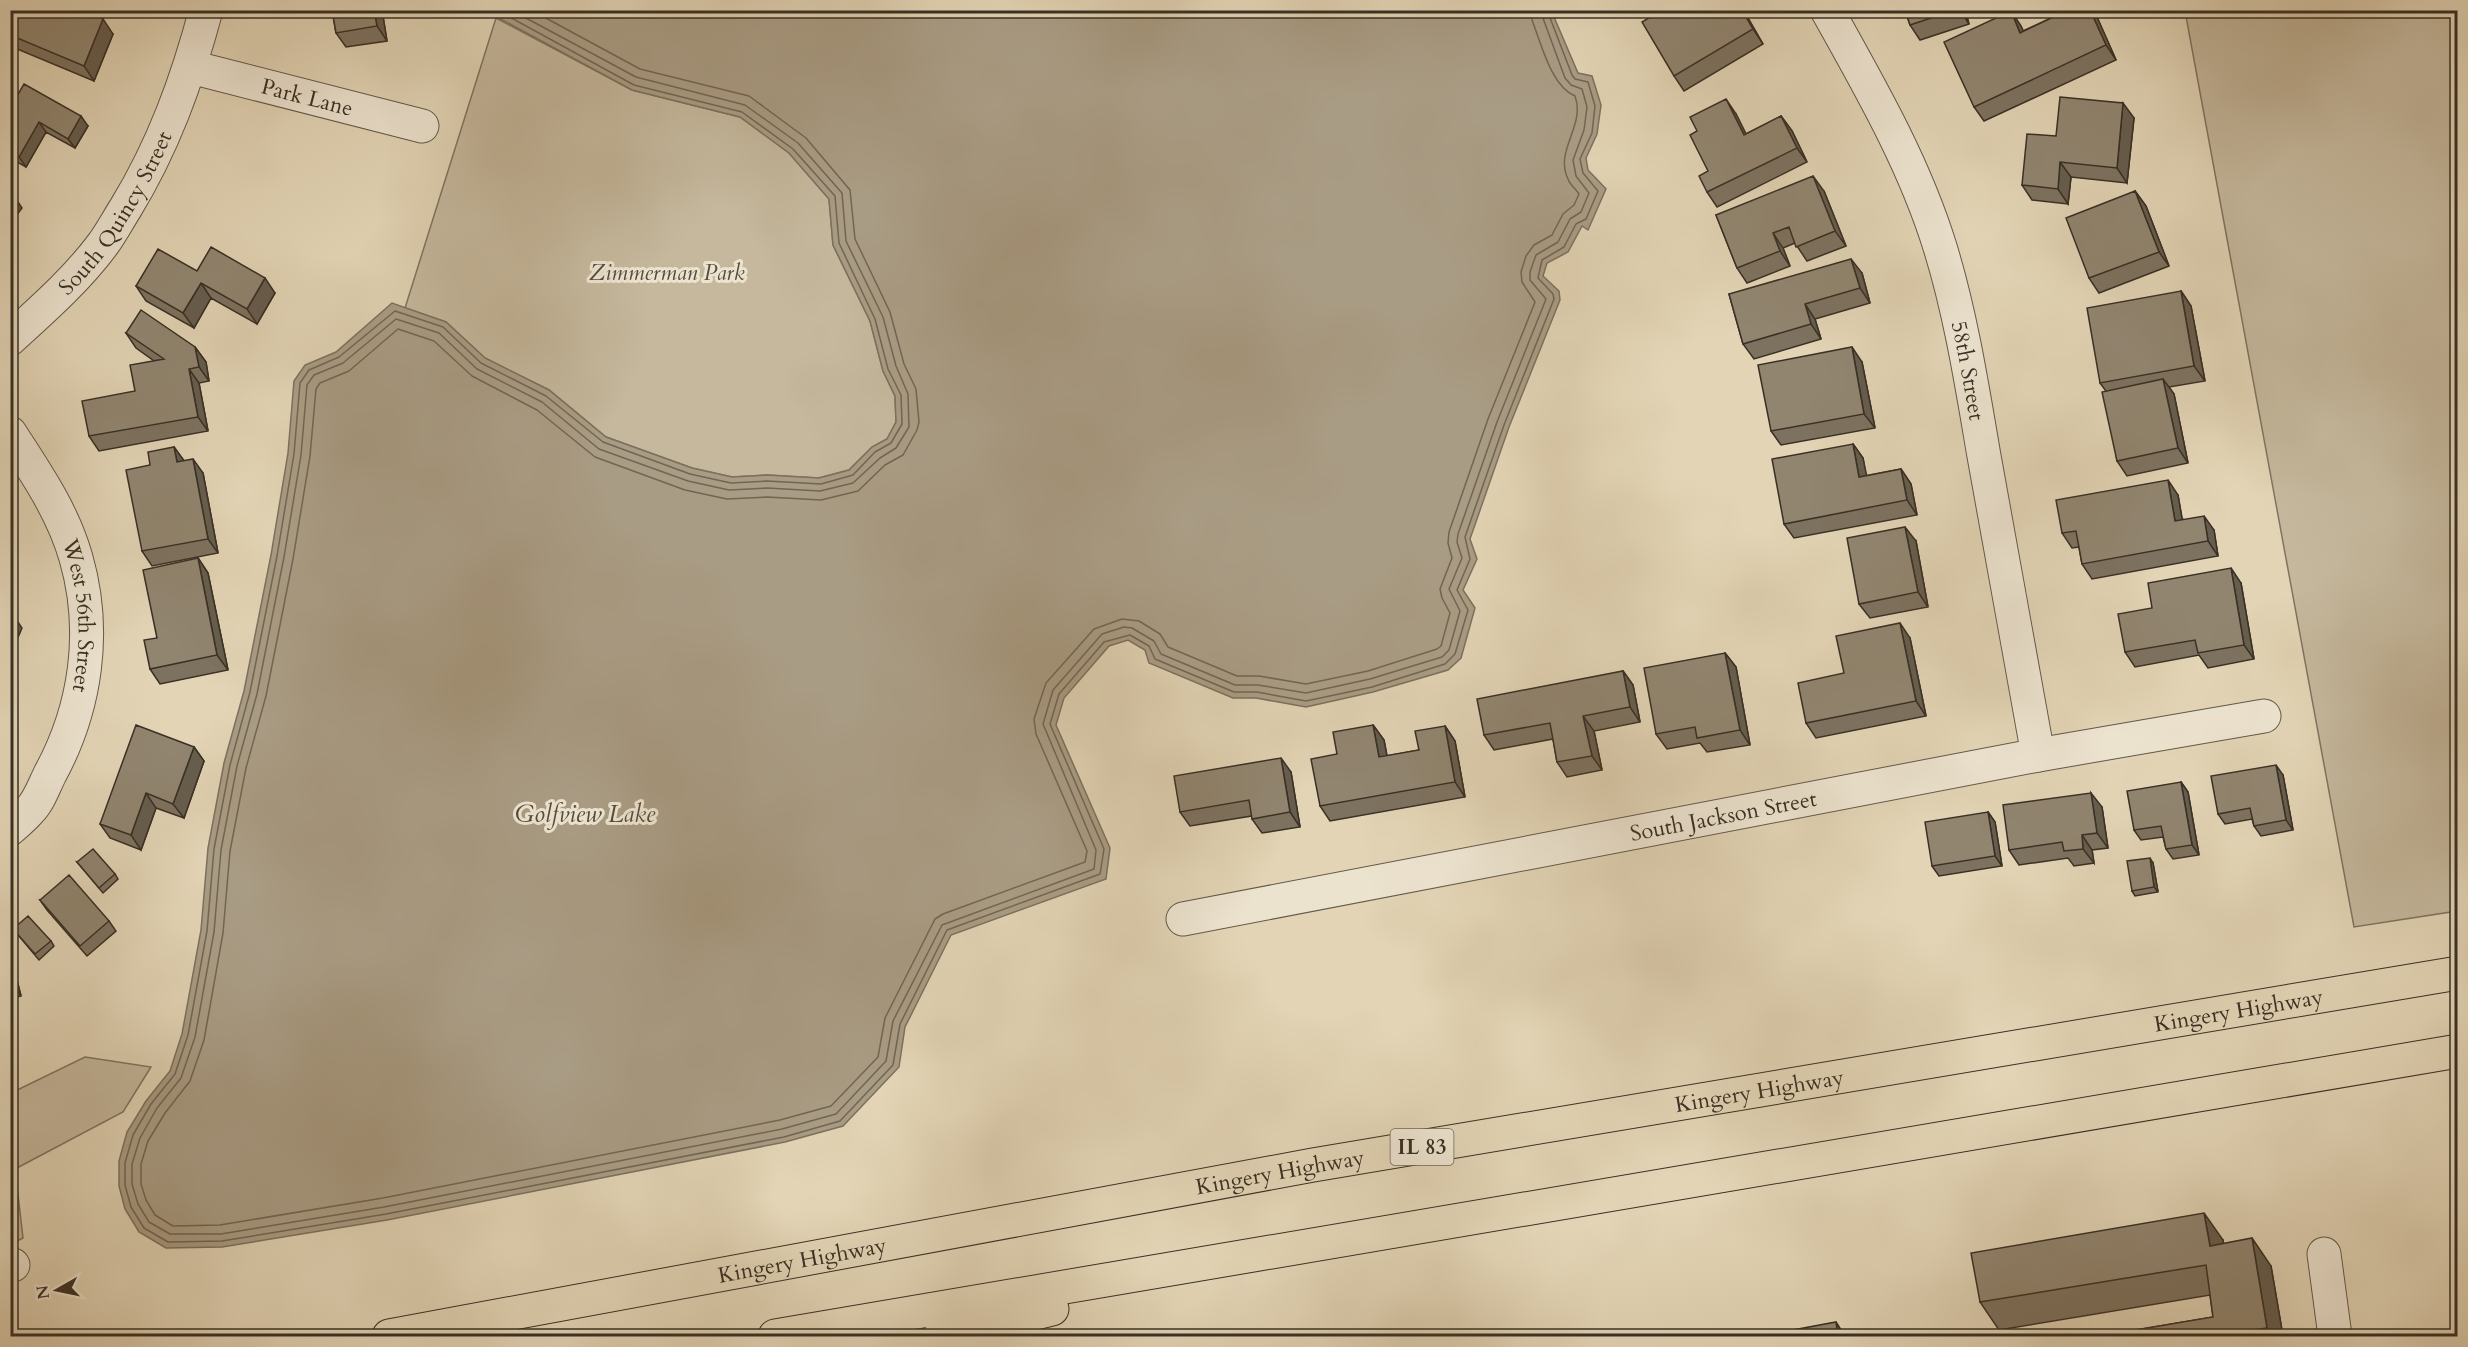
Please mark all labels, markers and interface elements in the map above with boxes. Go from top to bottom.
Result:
street label: Park Lane [258,72,356,124]
street label: South Quincy Street [52,126,179,302]
park label: Zimmerman Park [589,258,745,288]
street label: 58th Street [1944,318,1992,423]
street label: West 56th Street [55,534,101,695]
street label: South Jackson Street [1627,784,1819,849]
water label: Golfview Lake [515,798,656,831]
street label: Kingery Highway [2152,982,2326,1040]
street label: Kingery Highway [1673,1062,1846,1120]
road number: IL 83 [1390,1129,1454,1165]
street label: Kingery Highway [1193,1143,1367,1202]
street label: Kingery Highway [715,1230,889,1291]
north arrow [27,1260,87,1320]
text: N [31,1284,55,1301]

